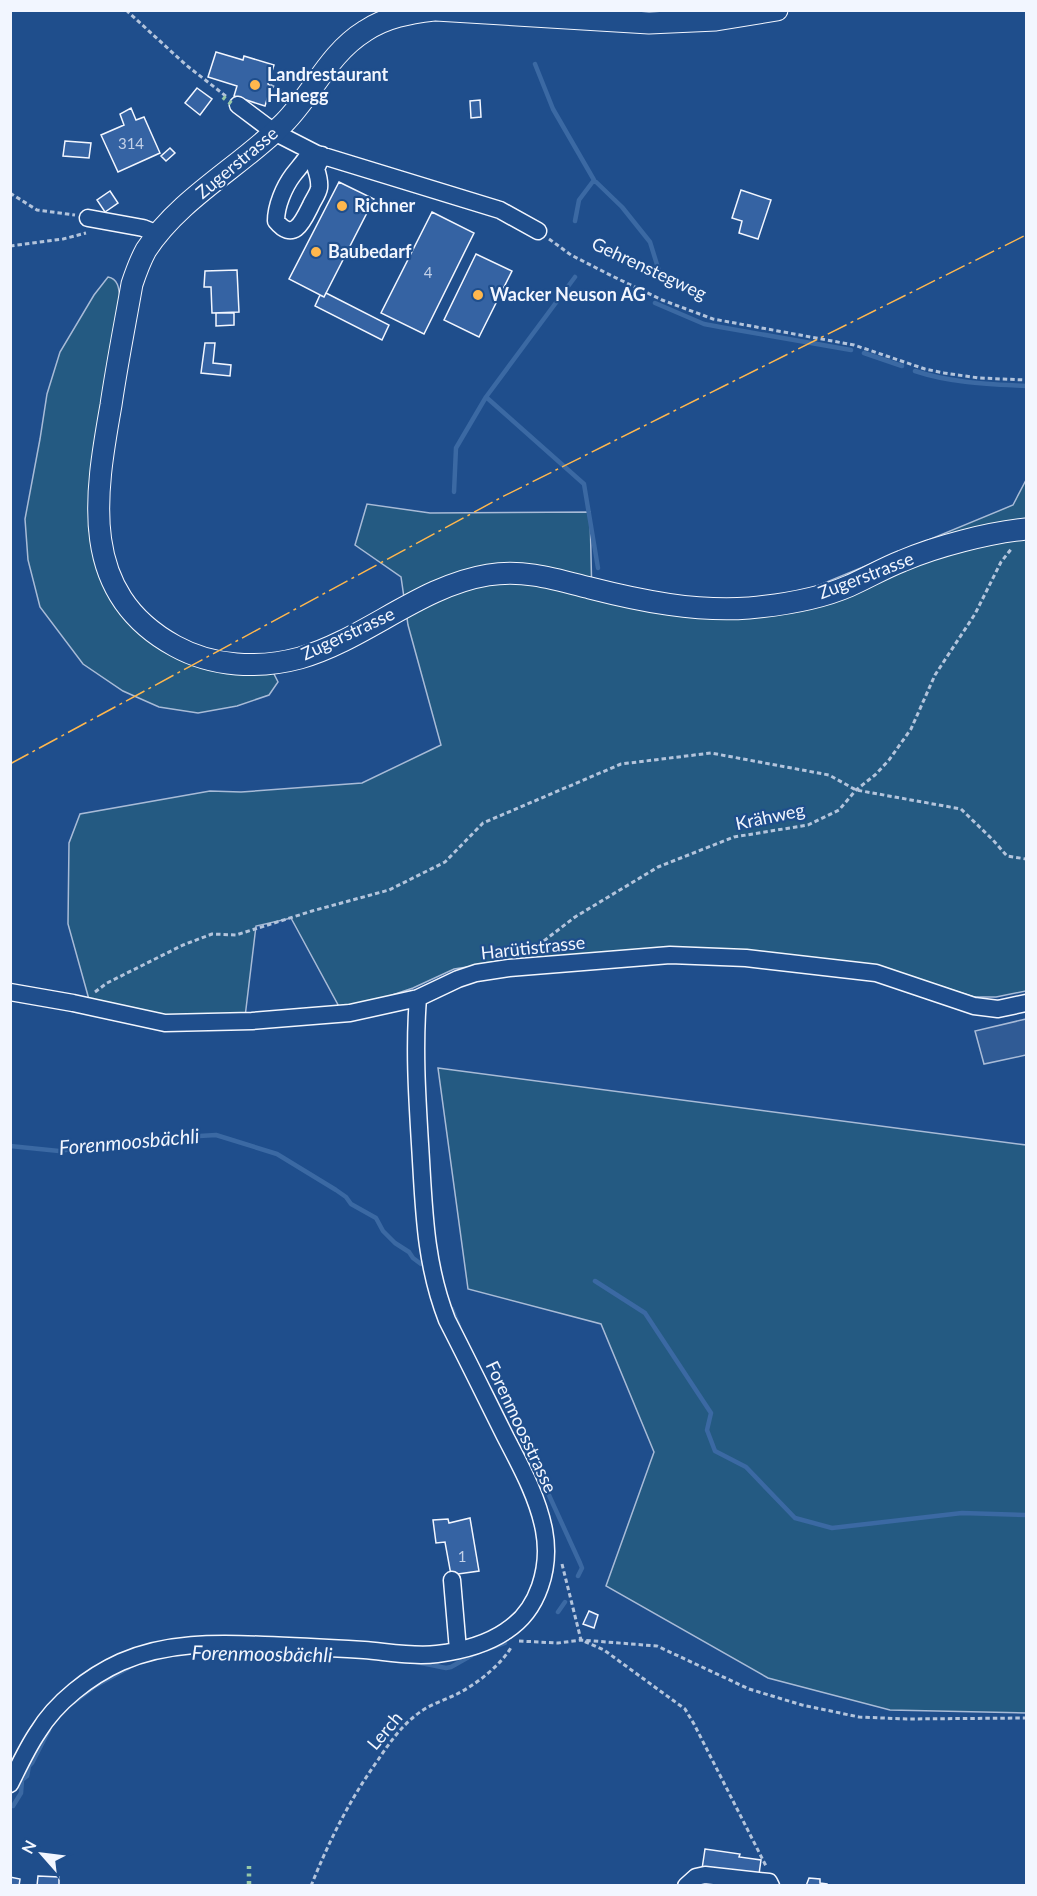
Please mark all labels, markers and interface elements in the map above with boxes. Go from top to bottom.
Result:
place label: Landrestaurant Hanegg [267,63,389,106]
marker: Landrestaurant Hanegg [248,78,262,92]
street label: Zugerstrasse [191,122,282,203]
house number: 314 [118,134,144,152]
place label: Richner [354,194,416,216]
marker: Richner [335,199,349,213]
street label: Gehrenstegweg [588,232,710,304]
place label: Baubedarf [328,240,412,262]
marker: Baubedarf [309,245,323,259]
house number: 4 [424,263,433,281]
place label: Wacker Neuson AG [490,283,646,305]
marker: Wacker Neuson AG [471,288,485,302]
street label: Zugerstrasse [815,547,916,603]
street label: Zugerstrasse [297,602,398,664]
street label: Krähweg [733,798,806,834]
street label: Harütistrasse [480,931,586,963]
water label: Forenmoosbächli [58,1123,200,1159]
street label: Forenmoosstrasse [482,1357,562,1496]
house number: 1 [458,1547,466,1565]
water label: Forenmoosbächli [191,1640,333,1666]
street label: Lerch [362,1707,406,1754]
north arrow [12,1824,72,1884]
text: N [17,1837,40,1857]

